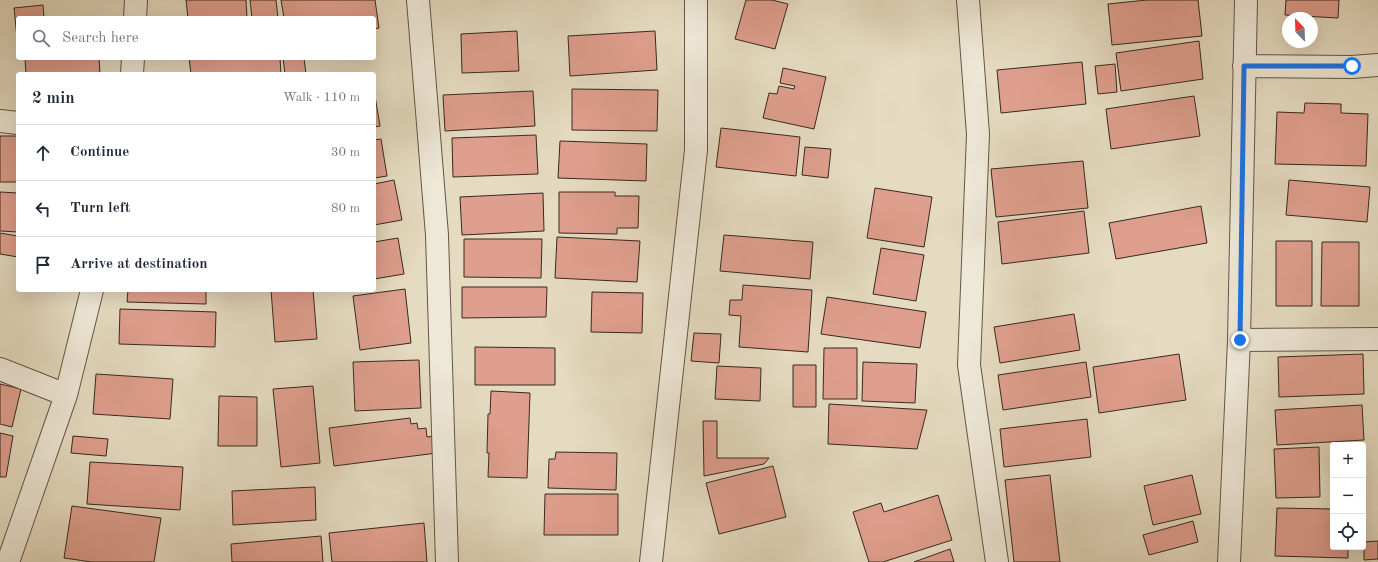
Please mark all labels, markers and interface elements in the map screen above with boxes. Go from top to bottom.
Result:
north arrow [1282,12,1318,48]
search box [16,16,376,60]
icon: search [30,27,52,49]
text: Search here [62,31,139,46]
route start [1343,57,1361,75]
text: 2 min [32,90,75,107]
text: Walk · 110 m [283,91,360,104]
icon: ahead [32,142,54,164]
text: Continue [70,145,129,160]
text: 30 m [331,146,360,159]
icon: left [32,198,54,220]
text: Turn left [70,201,130,216]
text: 80 m [331,202,360,215]
icon: arrive [32,254,54,276]
text: Arrive at destination [70,257,208,272]
route end [1231,331,1249,349]
map controls [1330,442,1366,550]
button: + [1330,442,1366,478]
button: − [1330,478,1366,514]
button: locate [1330,514,1366,550]

